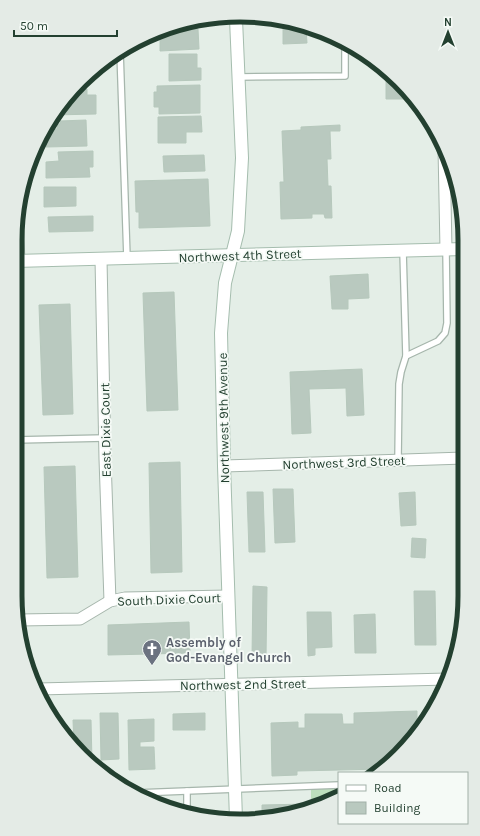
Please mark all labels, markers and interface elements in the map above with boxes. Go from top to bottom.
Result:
scale bar [14,12,117,38]
north arrow [428,12,468,52]
text: N [444,16,452,29]
text: 50 m [20,19,48,33]
street label: Northwest 4th Street [178,246,302,265]
street label: Northwest 9th Avenue [215,352,232,483]
street label: East Dixie Court [97,382,114,477]
street label: Northwest 3rd Street [282,453,406,472]
street label: South Dixie Court [117,590,221,609]
place label: Assembly of God-Evangel Church [166,635,291,665]
church icon: Assembly of God-Evangel Church [141,638,163,666]
street label: Northwest 2nd Street [180,676,306,693]
legend [338,772,468,824]
text: Road [374,781,402,795]
text: Building [374,801,421,815]

